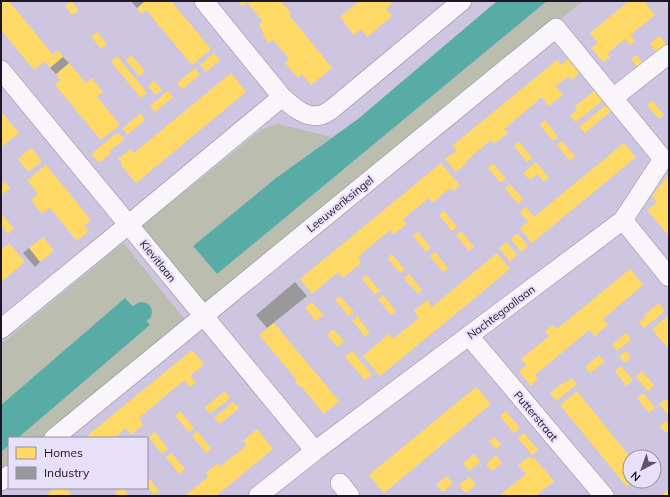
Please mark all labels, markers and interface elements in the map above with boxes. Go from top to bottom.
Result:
street label: Leeuweriksingel [304,173,376,235]
street label: Kievitlaan [137,237,179,285]
street label: Nachtegaallaan [464,282,538,342]
street label: Putterstraat [511,388,561,444]
legend [8,437,148,489]
text: Homes [44,445,83,460]
north arrow [622,449,662,489]
text: Industry [44,465,90,480]
text: N [628,469,643,485]

